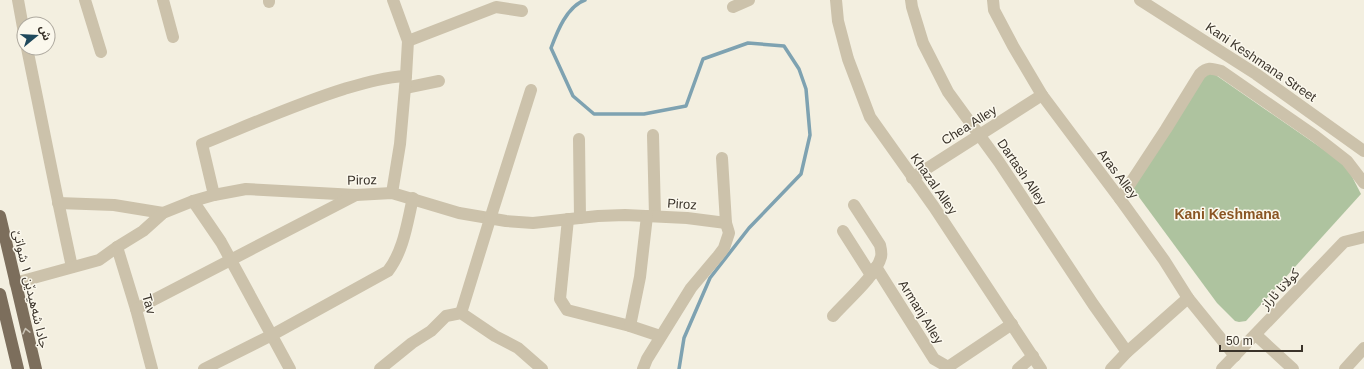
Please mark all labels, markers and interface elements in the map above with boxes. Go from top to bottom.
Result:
north arrow [16,16,56,56]
street label: Kani Keshmana Street [1203,19,1319,105]
text: ش [37,24,54,42]
street label: Chea Alley [939,102,1000,148]
street label: Dartash Alley [994,136,1050,208]
street label: Aras Alley [1095,146,1142,202]
street label: Khazal Alley [908,151,961,218]
street label: Piroz [347,172,377,188]
street label: Piroz [667,195,697,213]
district label: Kani Keshmana [1174,206,1280,222]
street label: جادا شەهیدێن ١ شواتێ [9,228,52,350]
street label: کولانا ئاراز [1257,265,1303,313]
street label: Armanj Alley [895,277,947,347]
street label: Tav [139,292,159,316]
scale bar [1220,327,1302,353]
one-way arrow [23,328,31,334]
text: 50 m [1226,334,1253,348]

